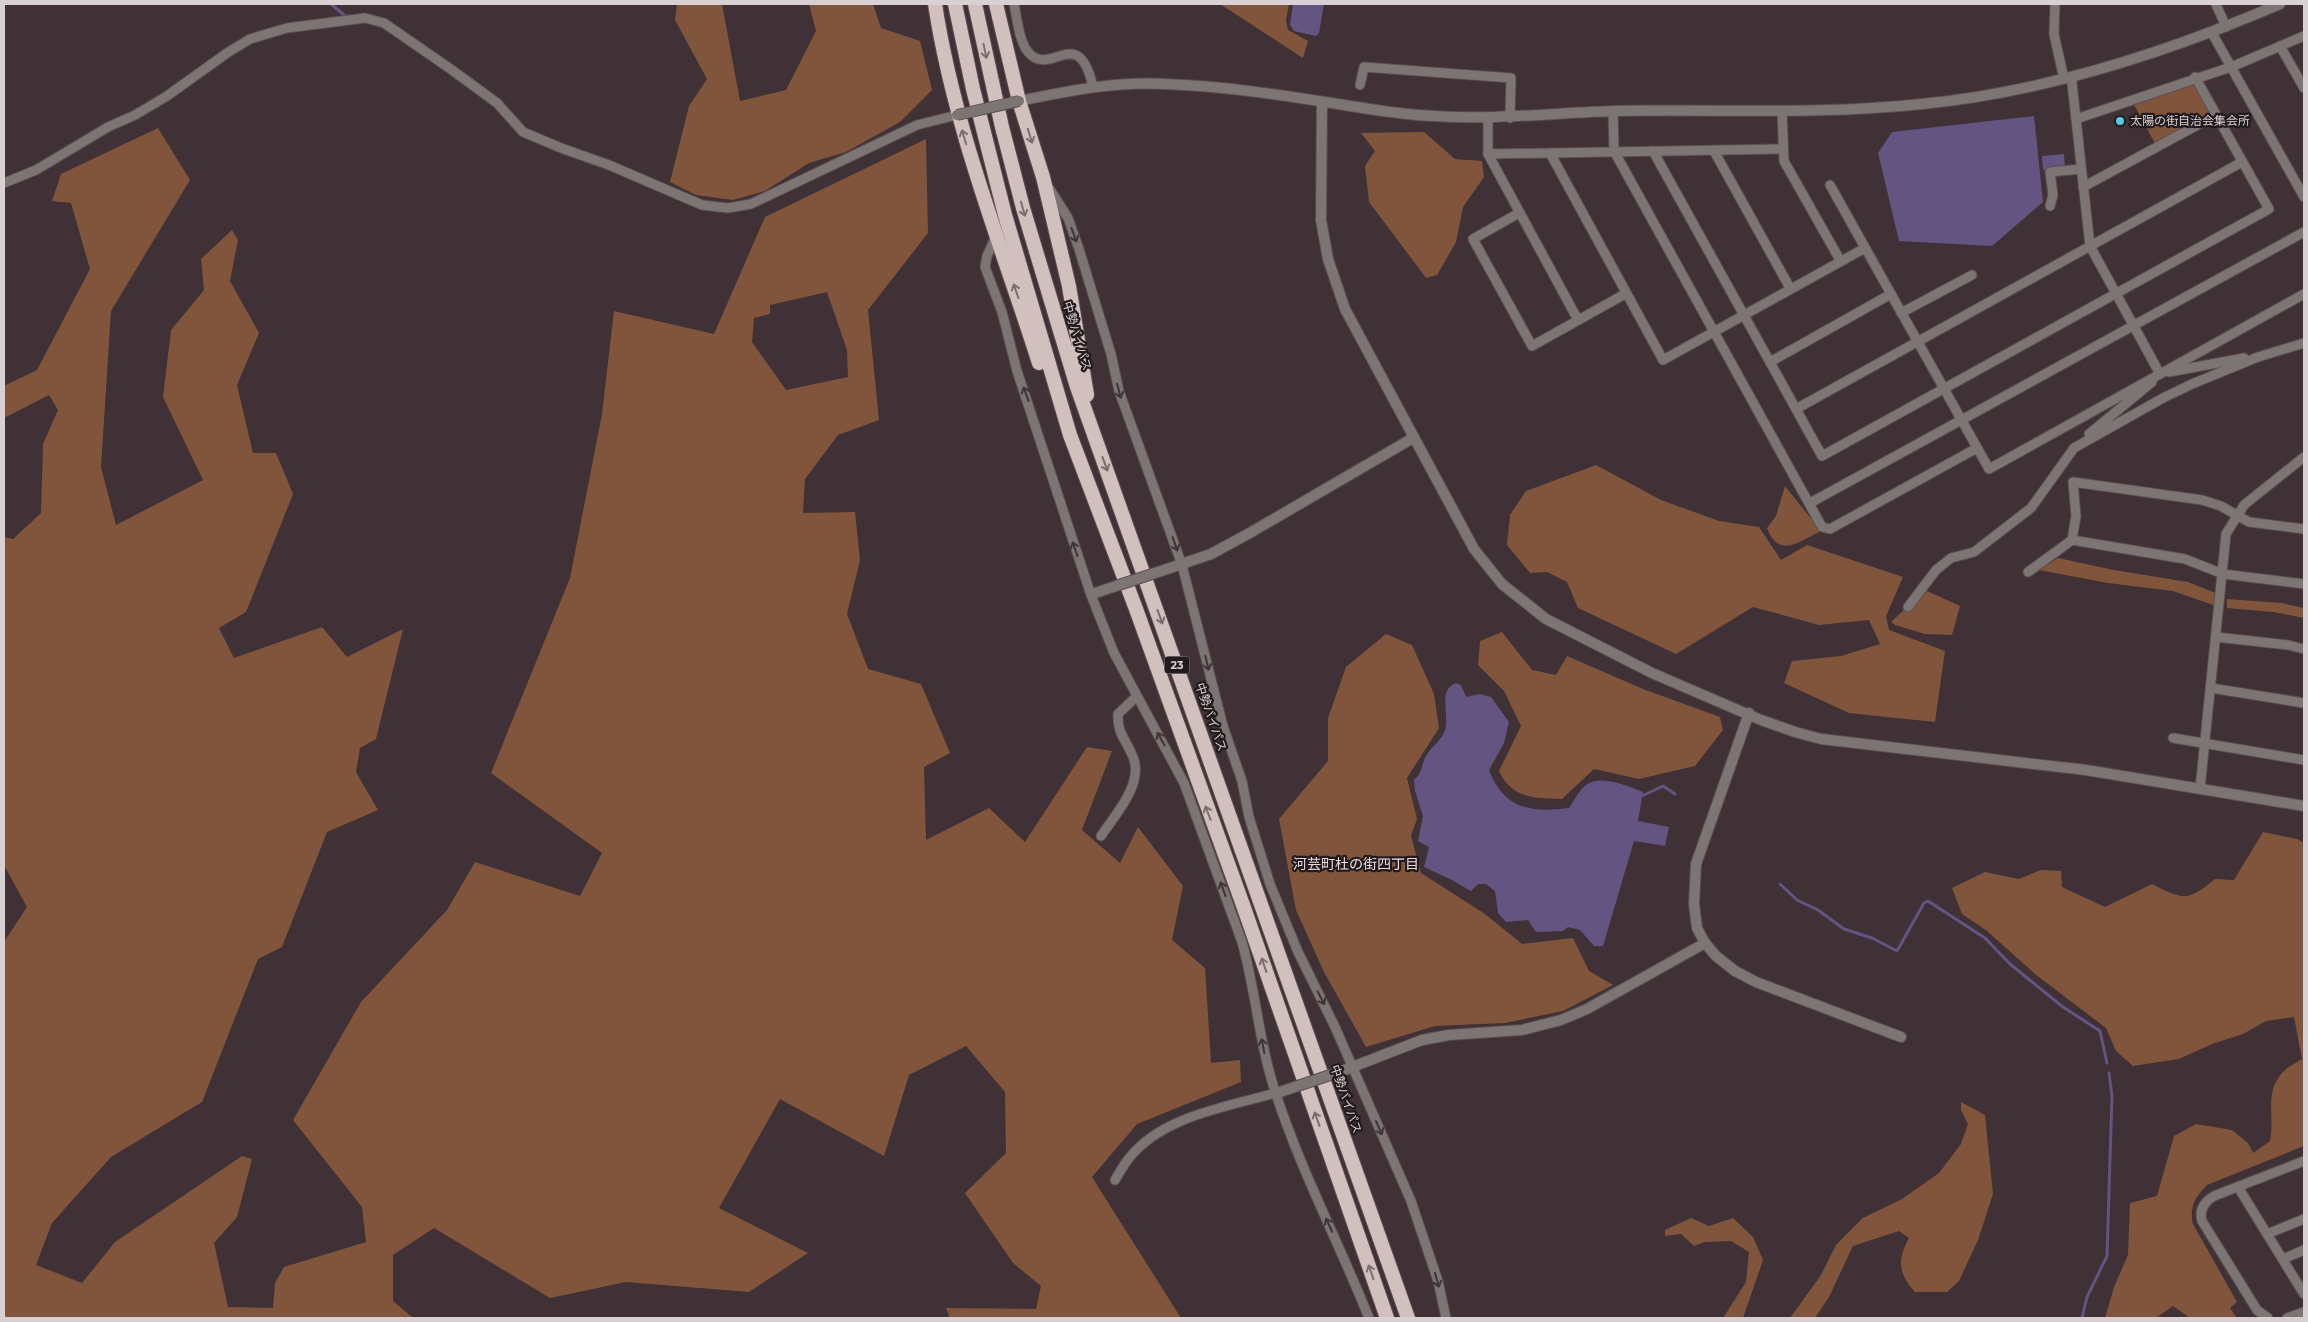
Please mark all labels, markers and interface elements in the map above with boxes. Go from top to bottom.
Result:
one-way arrow [981,43,990,59]
place label: 太陽の街自治会集会所 [2130,113,2250,128]
marker: 太陽の街自治会集会所 [2114,115,2126,127]
one-way arrow [1025,127,1035,143]
one-way arrow [959,130,968,145]
one-way arrow [1019,201,1029,217]
one-way arrow [1070,227,1079,243]
one-way arrow [1011,284,1020,299]
street label: 中勢バイパス [1060,299,1095,372]
one-way arrow [1115,383,1125,399]
one-way arrow [1021,387,1030,403]
one-way arrow [1101,456,1110,471]
one-way arrow [1171,535,1180,551]
one-way arrow [1070,542,1079,557]
one-way arrow [1156,609,1165,624]
one-way arrow [1203,654,1212,670]
road number: 23 [1164,656,1190,674]
street label: 中勢バイパス [1193,680,1230,753]
one-way arrow [1156,732,1166,746]
one-way arrow [1203,805,1212,821]
district label: 河芸町杜の街四丁目 [1293,855,1419,873]
one-way arrow [1218,882,1227,897]
one-way arrow [1258,958,1268,974]
one-way arrow [1317,990,1326,1005]
one-way arrow [1257,1038,1267,1054]
street label: 中勢バイパス [1328,1062,1365,1135]
one-way arrow [1312,1111,1321,1127]
one-way arrow [1374,1120,1384,1135]
one-way arrow [1324,1218,1333,1233]
one-way arrow [1366,1265,1375,1280]
one-way arrow [1433,1271,1443,1287]

